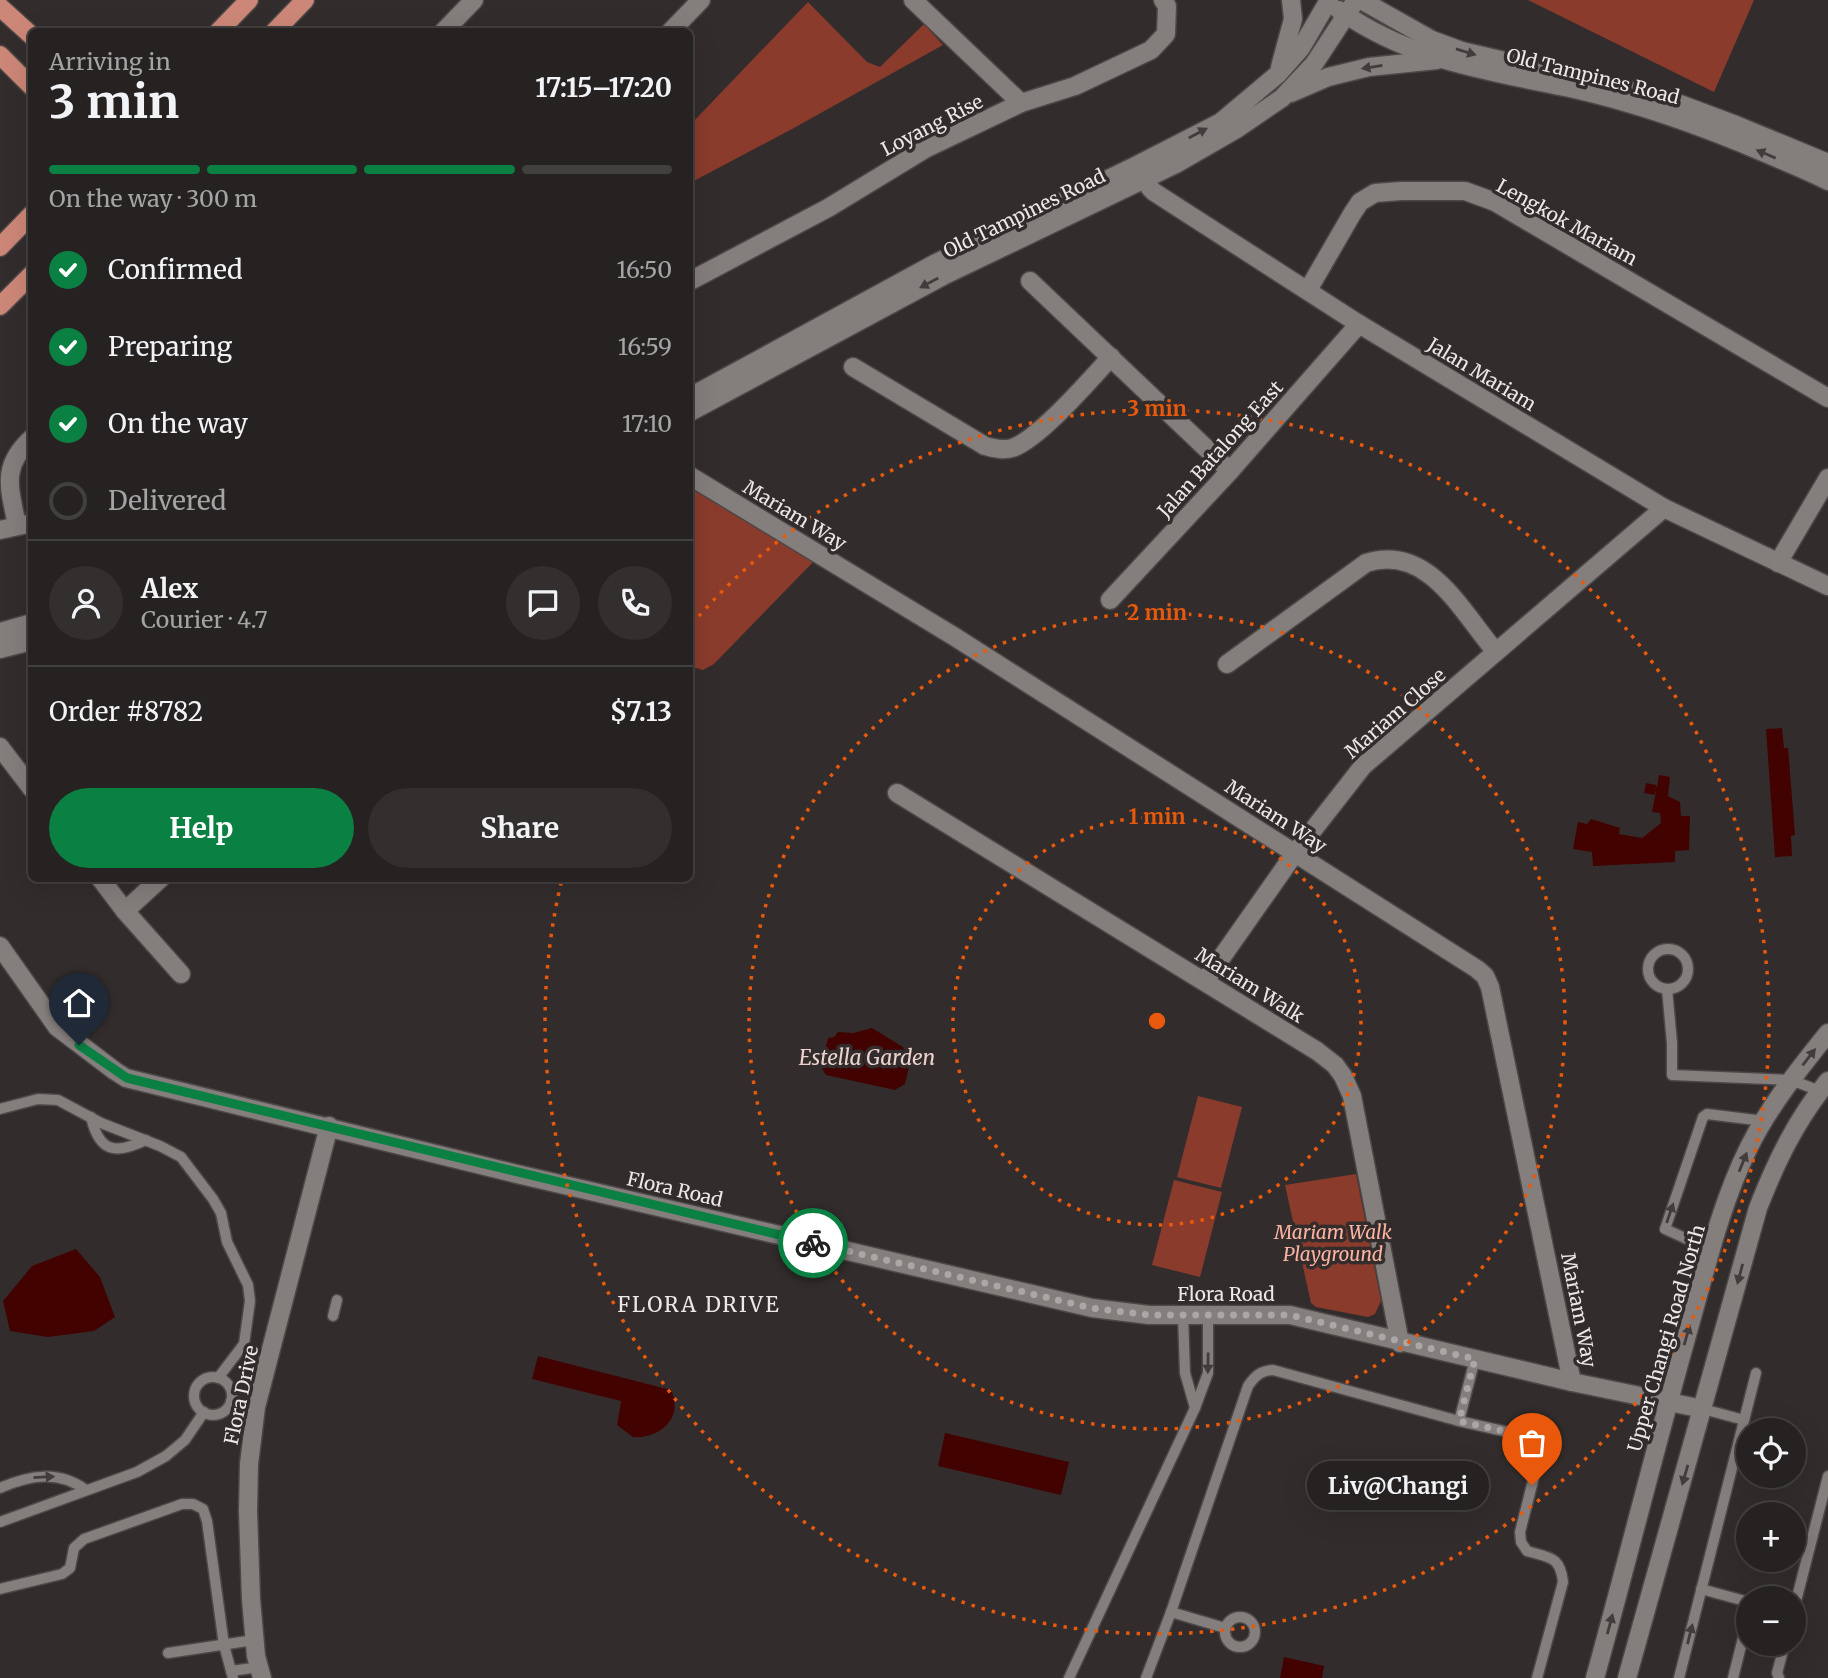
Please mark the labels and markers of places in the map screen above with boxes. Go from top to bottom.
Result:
pin [49,973,109,1045]
centre of rings [1145,1009,1169,1033]
pin [1502,1413,1562,1485]
callout: Liv@Changi [1308,1460,1490,1510]

